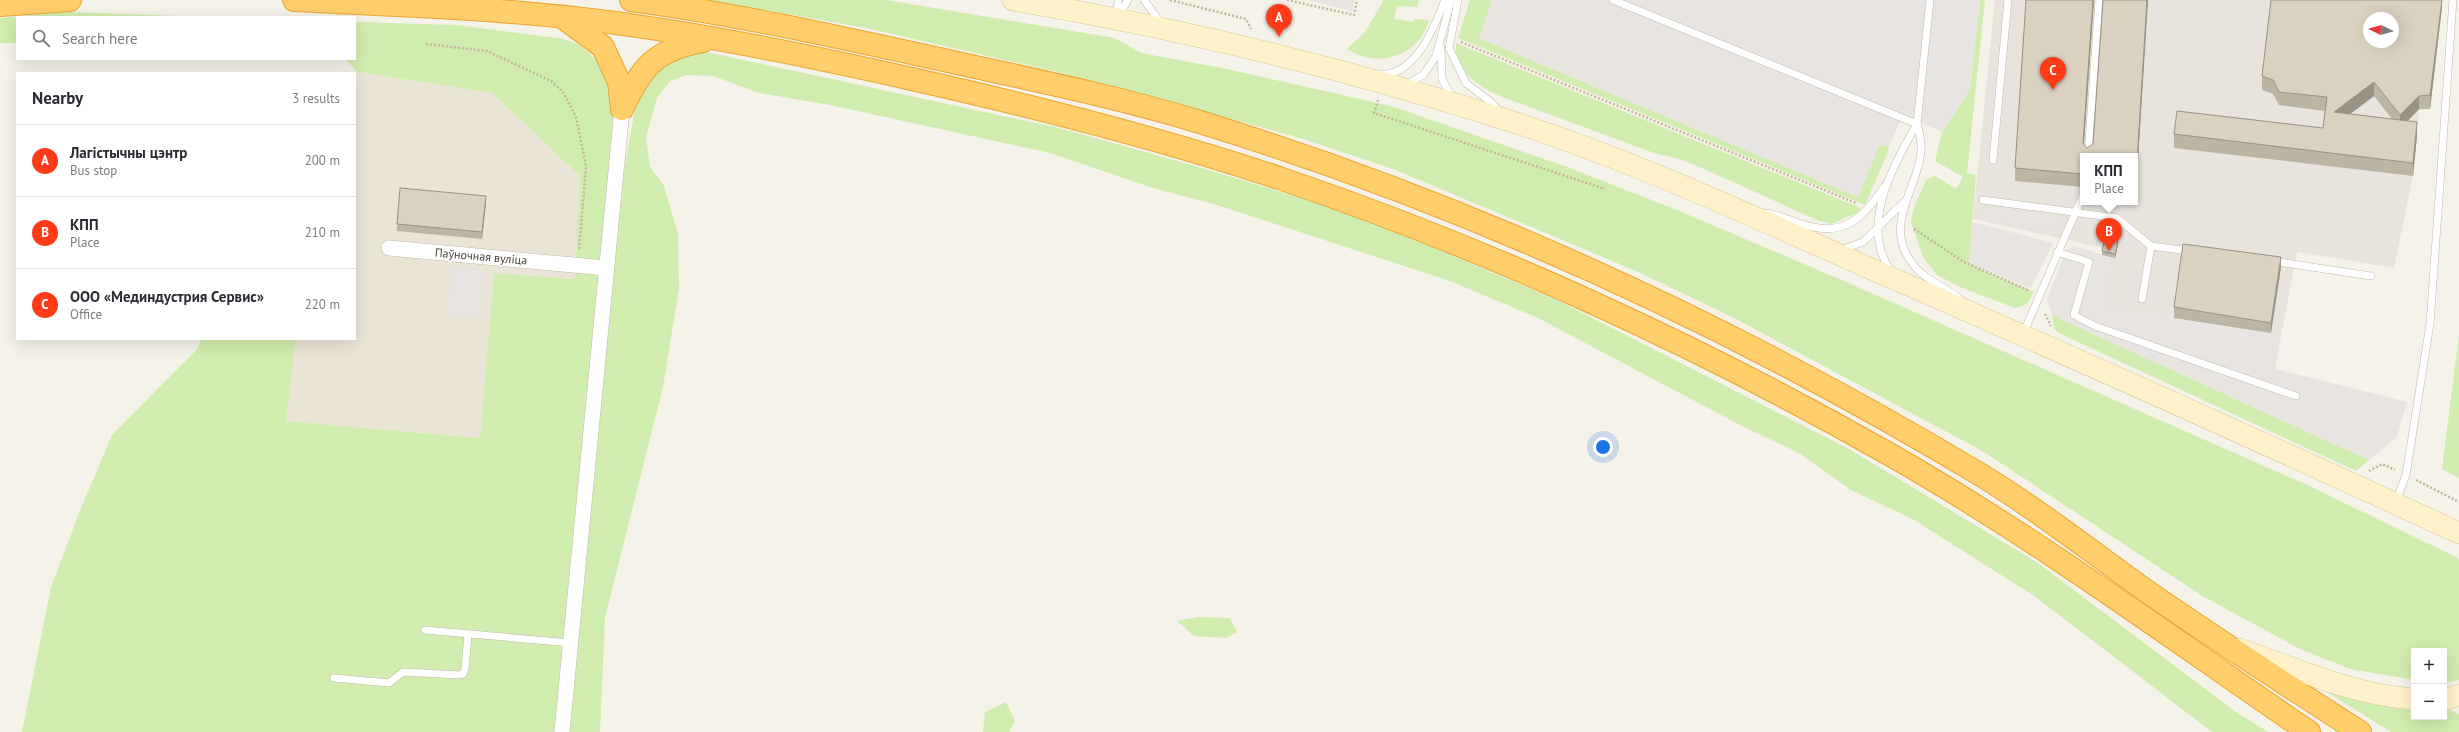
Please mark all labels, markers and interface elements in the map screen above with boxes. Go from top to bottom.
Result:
pin: A [1266,4,1292,37]
north arrow [2363,12,2399,48]
search box [16,16,356,60]
icon: search [30,27,52,49]
text: Search here [62,29,138,48]
pin: C [2040,57,2066,90]
text: Nearby [32,87,83,109]
text: 3 results [292,90,340,107]
text: Лагістычны цэнтр [70,143,187,162]
text: A [41,152,49,169]
text: 200 m [305,152,340,169]
popup [2080,153,2138,205]
text: КПП [2094,161,2123,180]
text: Bus stop [70,162,117,179]
text: Place [2094,180,2124,197]
text: КПП [70,215,98,234]
pin: B [2096,218,2122,251]
text: B [41,224,49,241]
text: 210 m [305,224,340,241]
text: Place [70,234,100,251]
street label: Паўночная вуліца [434,244,528,268]
text: ООО «Мединдустрия Сервис» [70,287,264,306]
text: C [41,296,49,313]
text: 220 m [305,296,340,313]
text: Office [70,306,102,323]
your location [1593,437,1613,457]
map controls [2411,648,2447,720]
button: + [2411,648,2447,684]
button: − [2411,684,2447,720]

